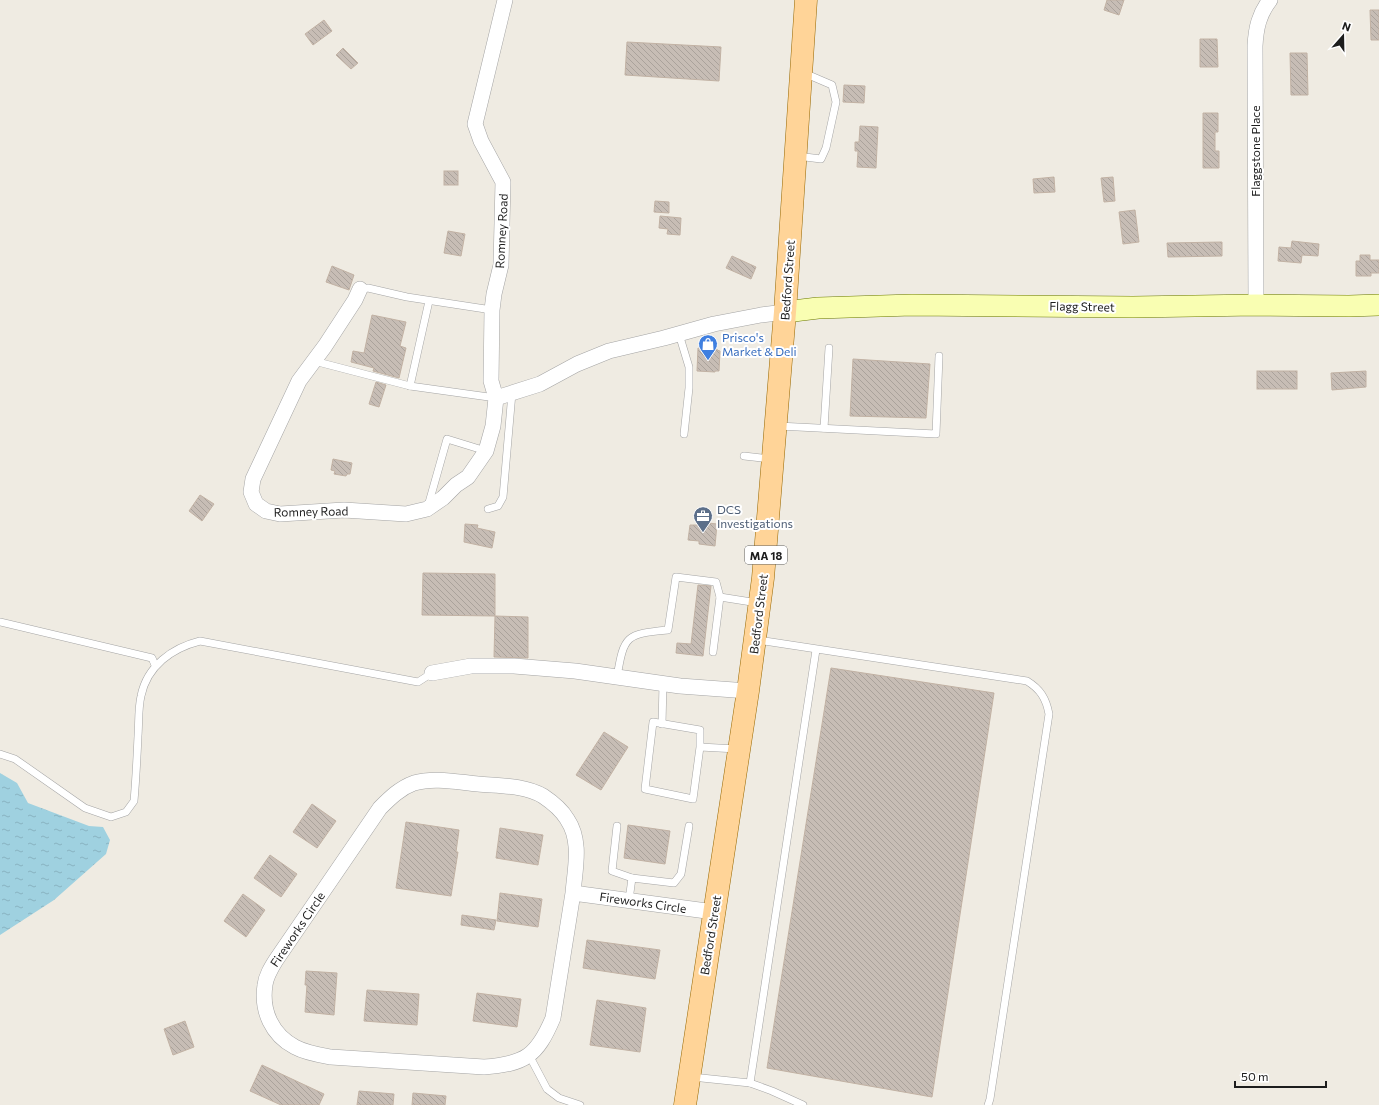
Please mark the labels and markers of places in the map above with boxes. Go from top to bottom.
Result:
place label: Prisco's Market & Deli [722,330,797,358]
shop icon: Prisco's Market & Deli [697,333,719,361]
place label: DCS Investigations [717,502,793,530]
office icon: DCS Investigations [692,505,714,533]

